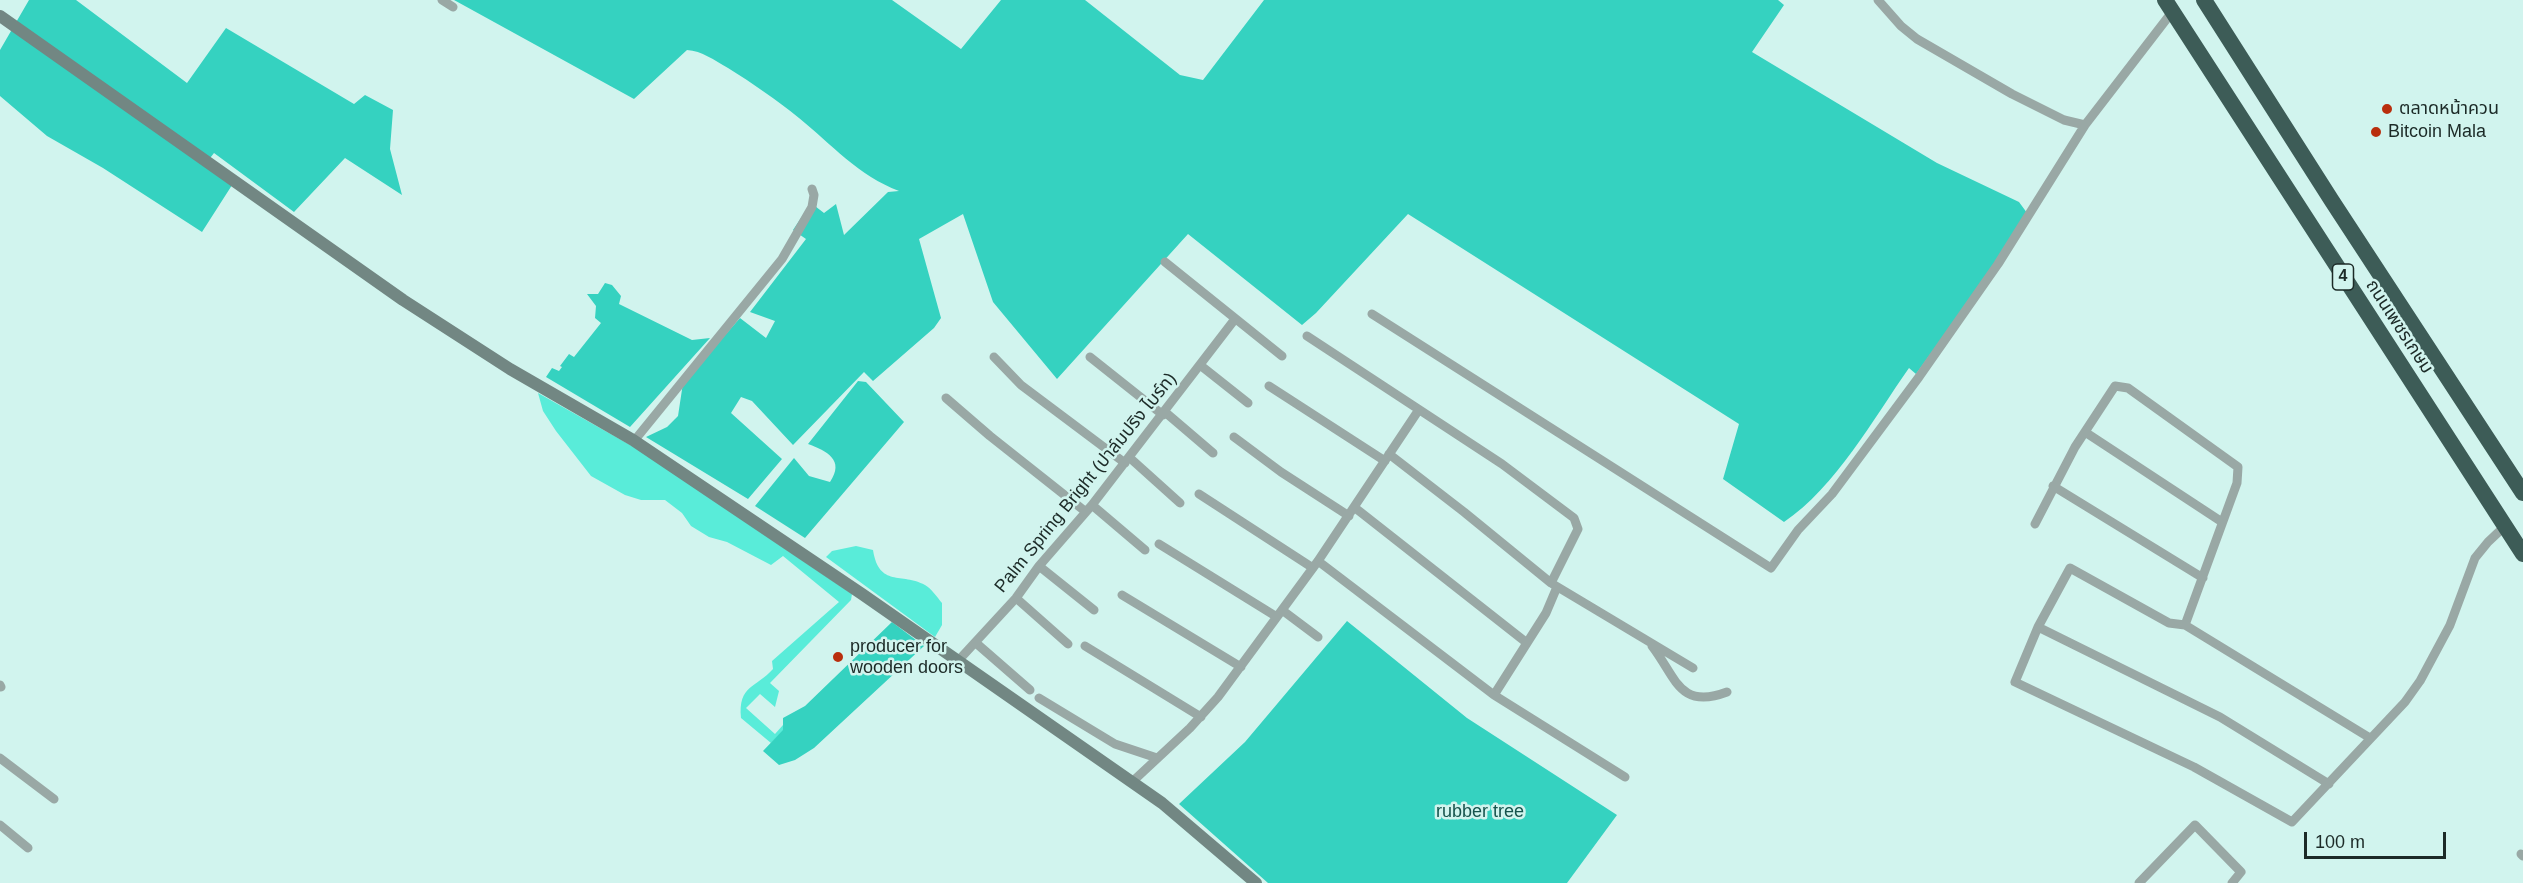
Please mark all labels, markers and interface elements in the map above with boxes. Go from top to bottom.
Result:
place label: ตลาดหน้าควน [2399,98,2499,120]
marker: ตลาดหน้าควน [2380,102,2394,116]
place label: Bitcoin Mala [2388,121,2486,143]
marker: Bitcoin Mala [2369,125,2383,139]
road number: 4 [2332,264,2354,290]
street label: ถนนเพชรเกษม [2361,276,2437,378]
street label: Palm Spring Bright (ปาล์มปริง ไบร์ท) [991,369,1181,597]
place label: producer for wooden doors [850,636,963,678]
marker: producer for wooden doors [831,650,845,664]
park label: rubber tree [1436,801,1524,823]
scale bar [2307,820,2450,858]
text: 100 m [2315,832,2365,852]

